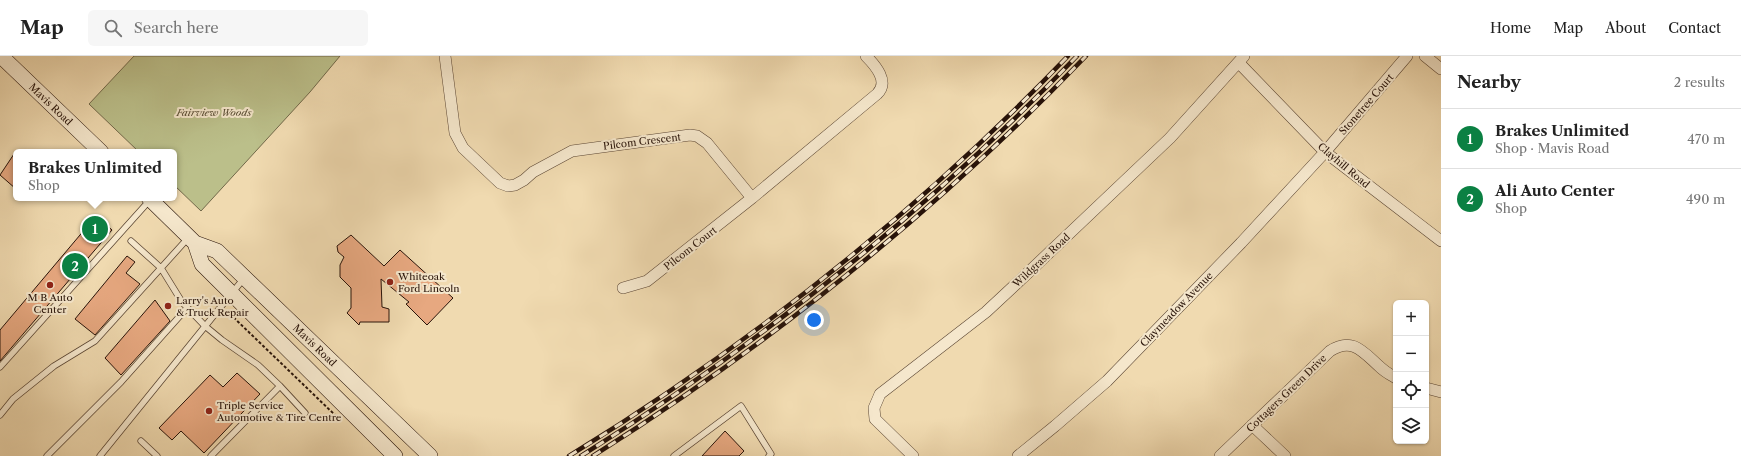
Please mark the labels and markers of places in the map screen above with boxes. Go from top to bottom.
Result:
pin: 1 [82,214,108,244]
pin: 2 [62,251,88,281]
place label: Whiteoak Ford Lincoln [397,270,460,295]
marker: Whiteoak Ford Lincoln [385,277,395,287]
marker: M B Auto Center [45,280,55,290]
place label: M B Auto Center [27,291,73,316]
place label: Larry's Auto & Truck Repair [176,294,250,319]
marker: Larry's Auto & Truck Repair [163,301,173,311]
place label: Triple Service Automotive & Tire Centre [216,399,342,424]
marker: Triple Service Automotive & Tire Centre [204,406,214,416]

